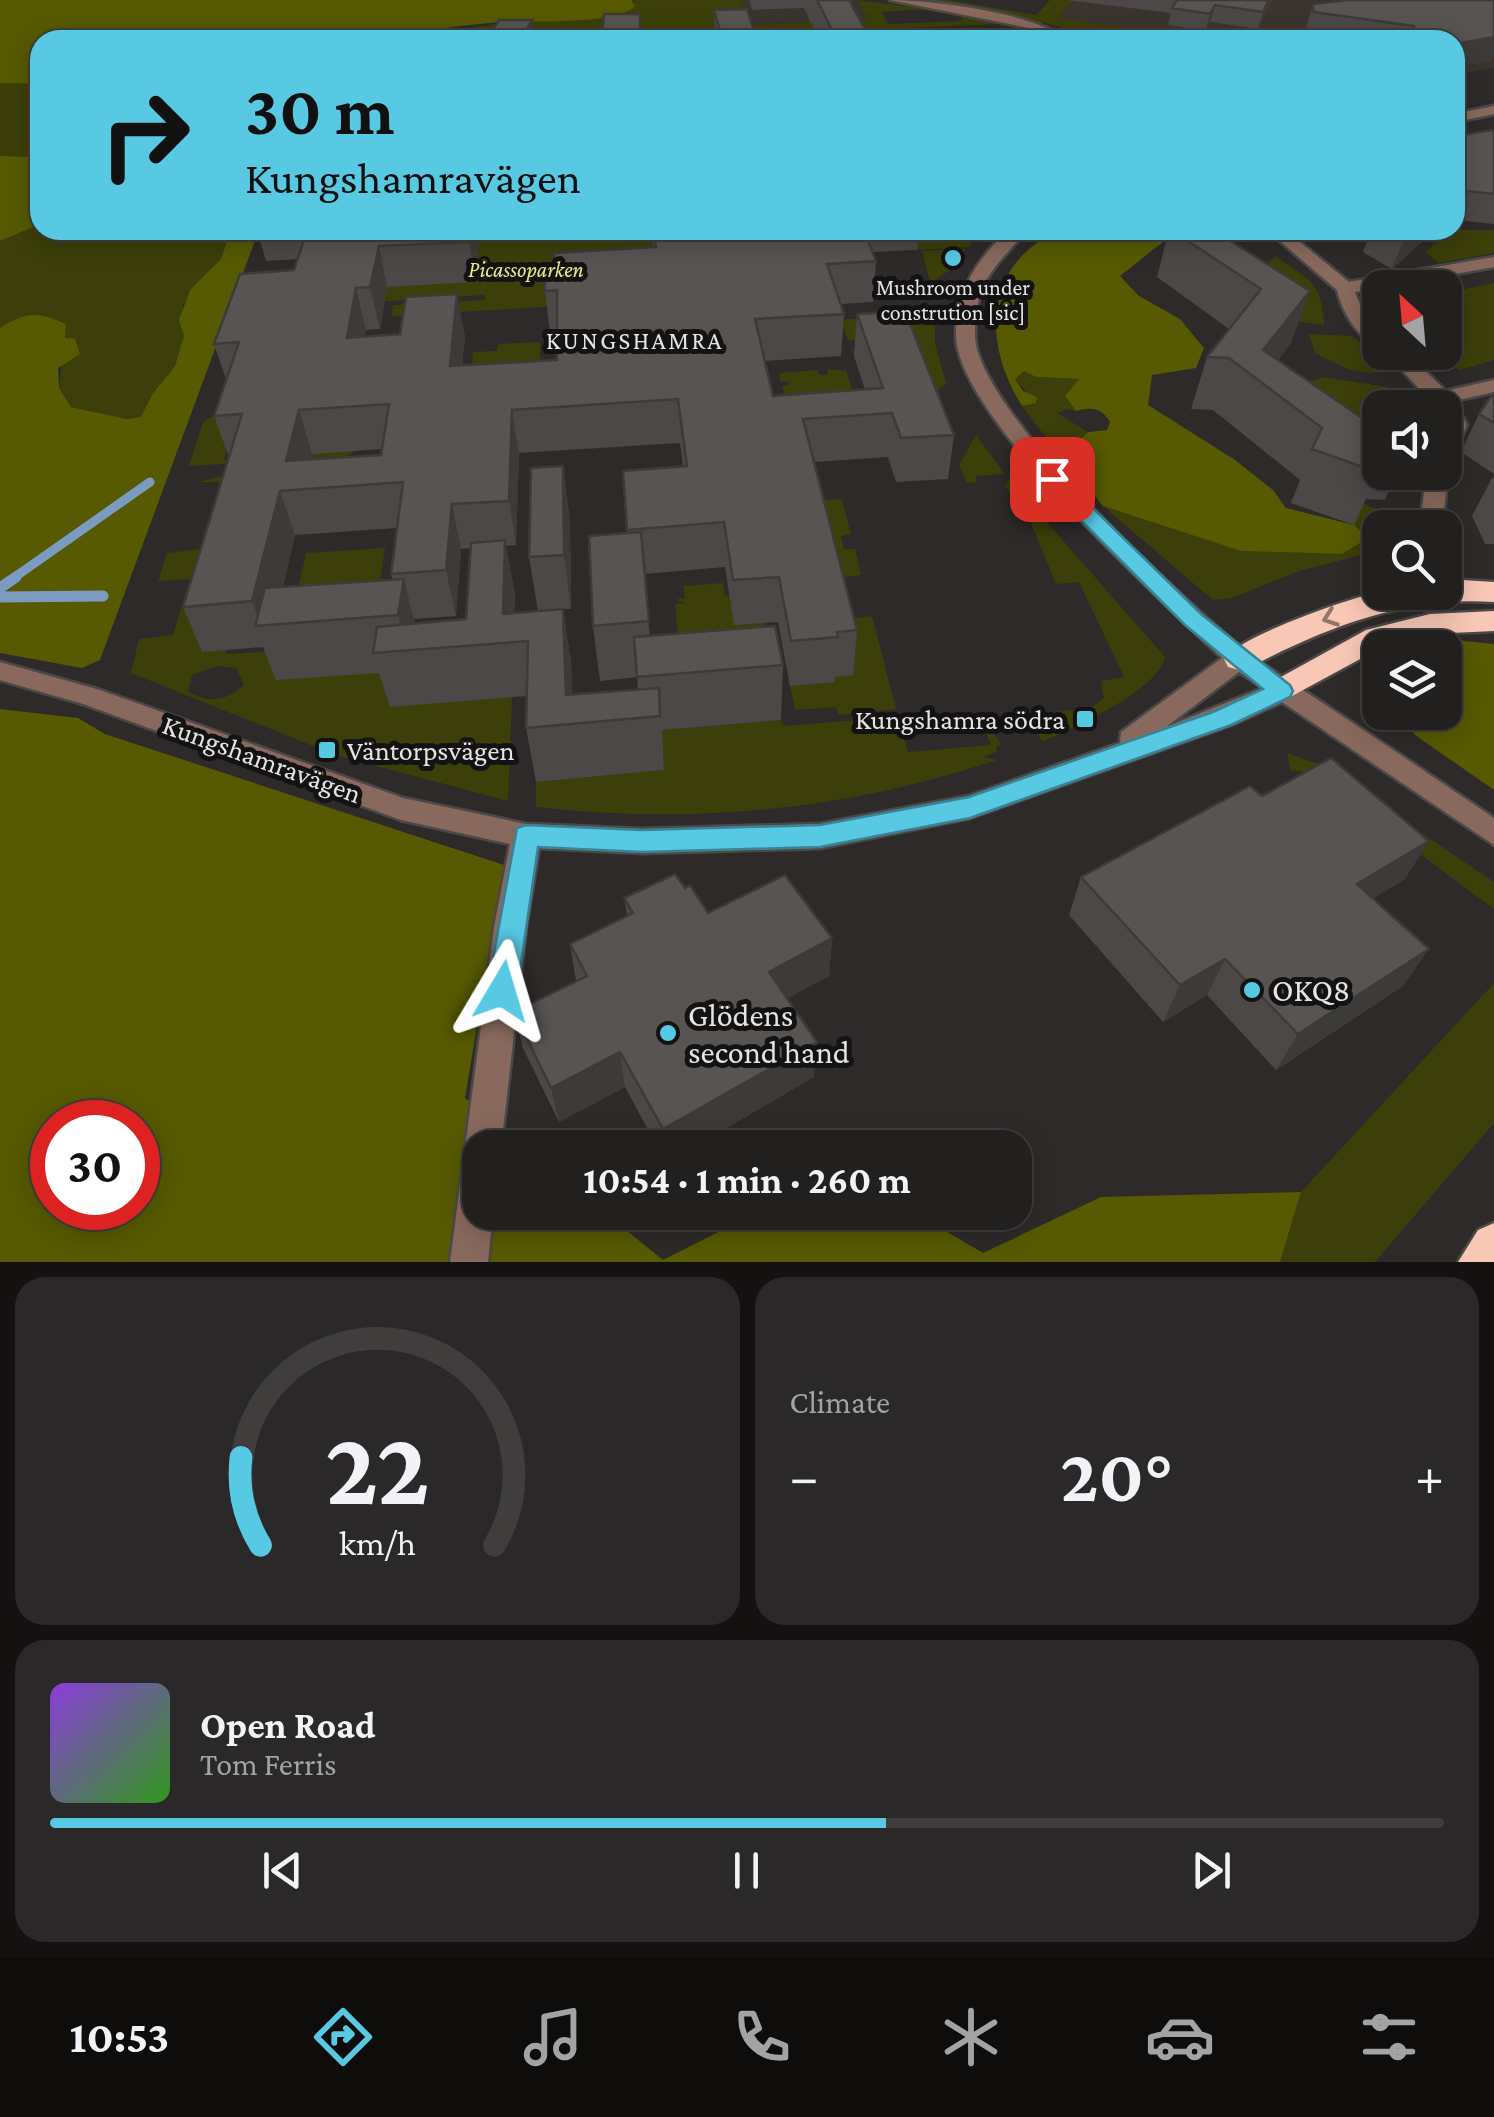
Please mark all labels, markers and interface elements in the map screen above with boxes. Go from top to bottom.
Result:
icon: right [80,70,210,200]
text: 30 m [245,71,394,149]
text: Kungshamravägen [245,153,581,203]
marker: Mushroom under constrution [sic] [942,247,964,269]
park label: Picassoparken [468,257,584,282]
north arrow [1362,270,1462,370]
map controls [1362,270,1462,730]
place label: Mushroom under constrution [sic] [876,275,1030,325]
district label: KUNGSHAMRA [546,327,724,354]
button: sound [1362,390,1462,490]
pin [1010,437,1095,522]
icon: arrive [1025,452,1080,507]
button: search [1362,510,1462,610]
one-way arrow [1322,607,1340,627]
button: layers [1362,630,1462,730]
place label: Kungshamra södra [855,704,1065,735]
marker: Kungshamra södra [1074,708,1096,730]
street label: Kungshamravägen [158,709,366,809]
place label: Väntorpsvägen [347,735,515,766]
marker: Väntorpsvägen [316,739,338,761]
position arrow [450,939,554,1043]
place label: OKQ8 [1272,972,1350,1008]
marker: OKQ8 [1241,979,1263,1001]
place label: Glödens second hand [688,997,850,1070]
marker: Glödens second hand [657,1022,679,1044]
speed limit sign: 30 [30,1100,160,1230]
text: 10:54 · 1 min · 260 m [583,1159,911,1201]
text: Climate [790,1384,890,1420]
text: 22 [325,1410,430,1525]
text: 20° [1060,1434,1173,1517]
text: − [790,1446,819,1507]
text: + [1415,1446,1444,1507]
text: km/h [339,1523,416,1563]
text: Open Road [200,1704,376,1746]
text: Tom Ferris [200,1746,337,1782]
icon: previous [255,1843,310,1898]
icon: pause [719,1843,774,1898]
icon: next [1184,1843,1239,1898]
icon: directions [308,2002,378,2072]
icon: music [518,2002,588,2072]
icon: phone [727,2002,797,2072]
icon: climate [936,2002,1006,2072]
icon: car [1145,2002,1215,2072]
icon: filters [1354,2002,1424,2072]
text: 10:53 [70,2012,169,2062]

